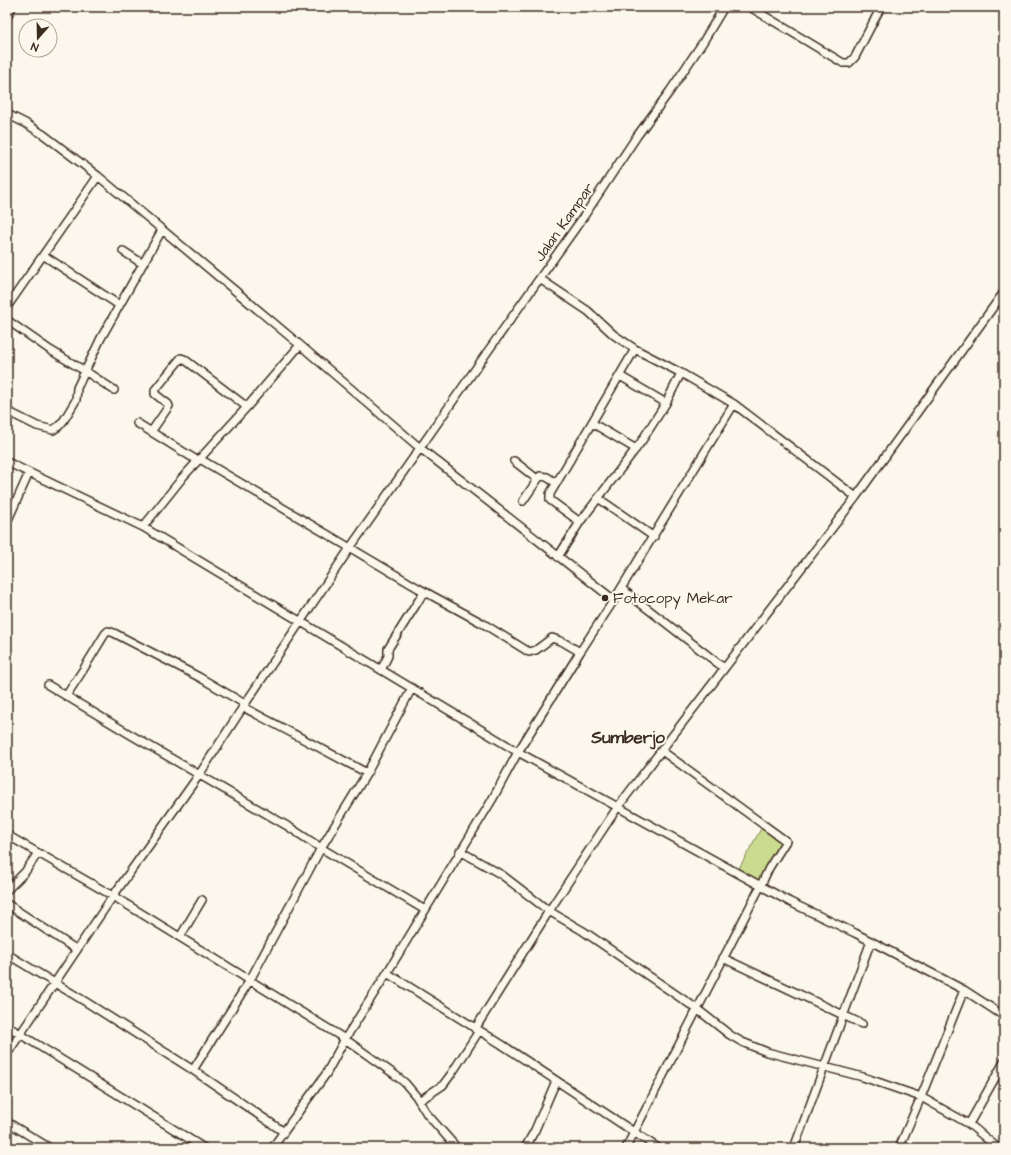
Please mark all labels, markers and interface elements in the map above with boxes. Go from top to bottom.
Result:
north arrow [18,18,58,58]
text: N [29,39,41,55]
street label: Jalan Kampar [530,179,599,266]
place label: Fotocopy Mekar [613,588,733,610]
marker: Fotocopy Mekar [600,593,610,603]
district label: Sumberjo [590,726,665,750]

